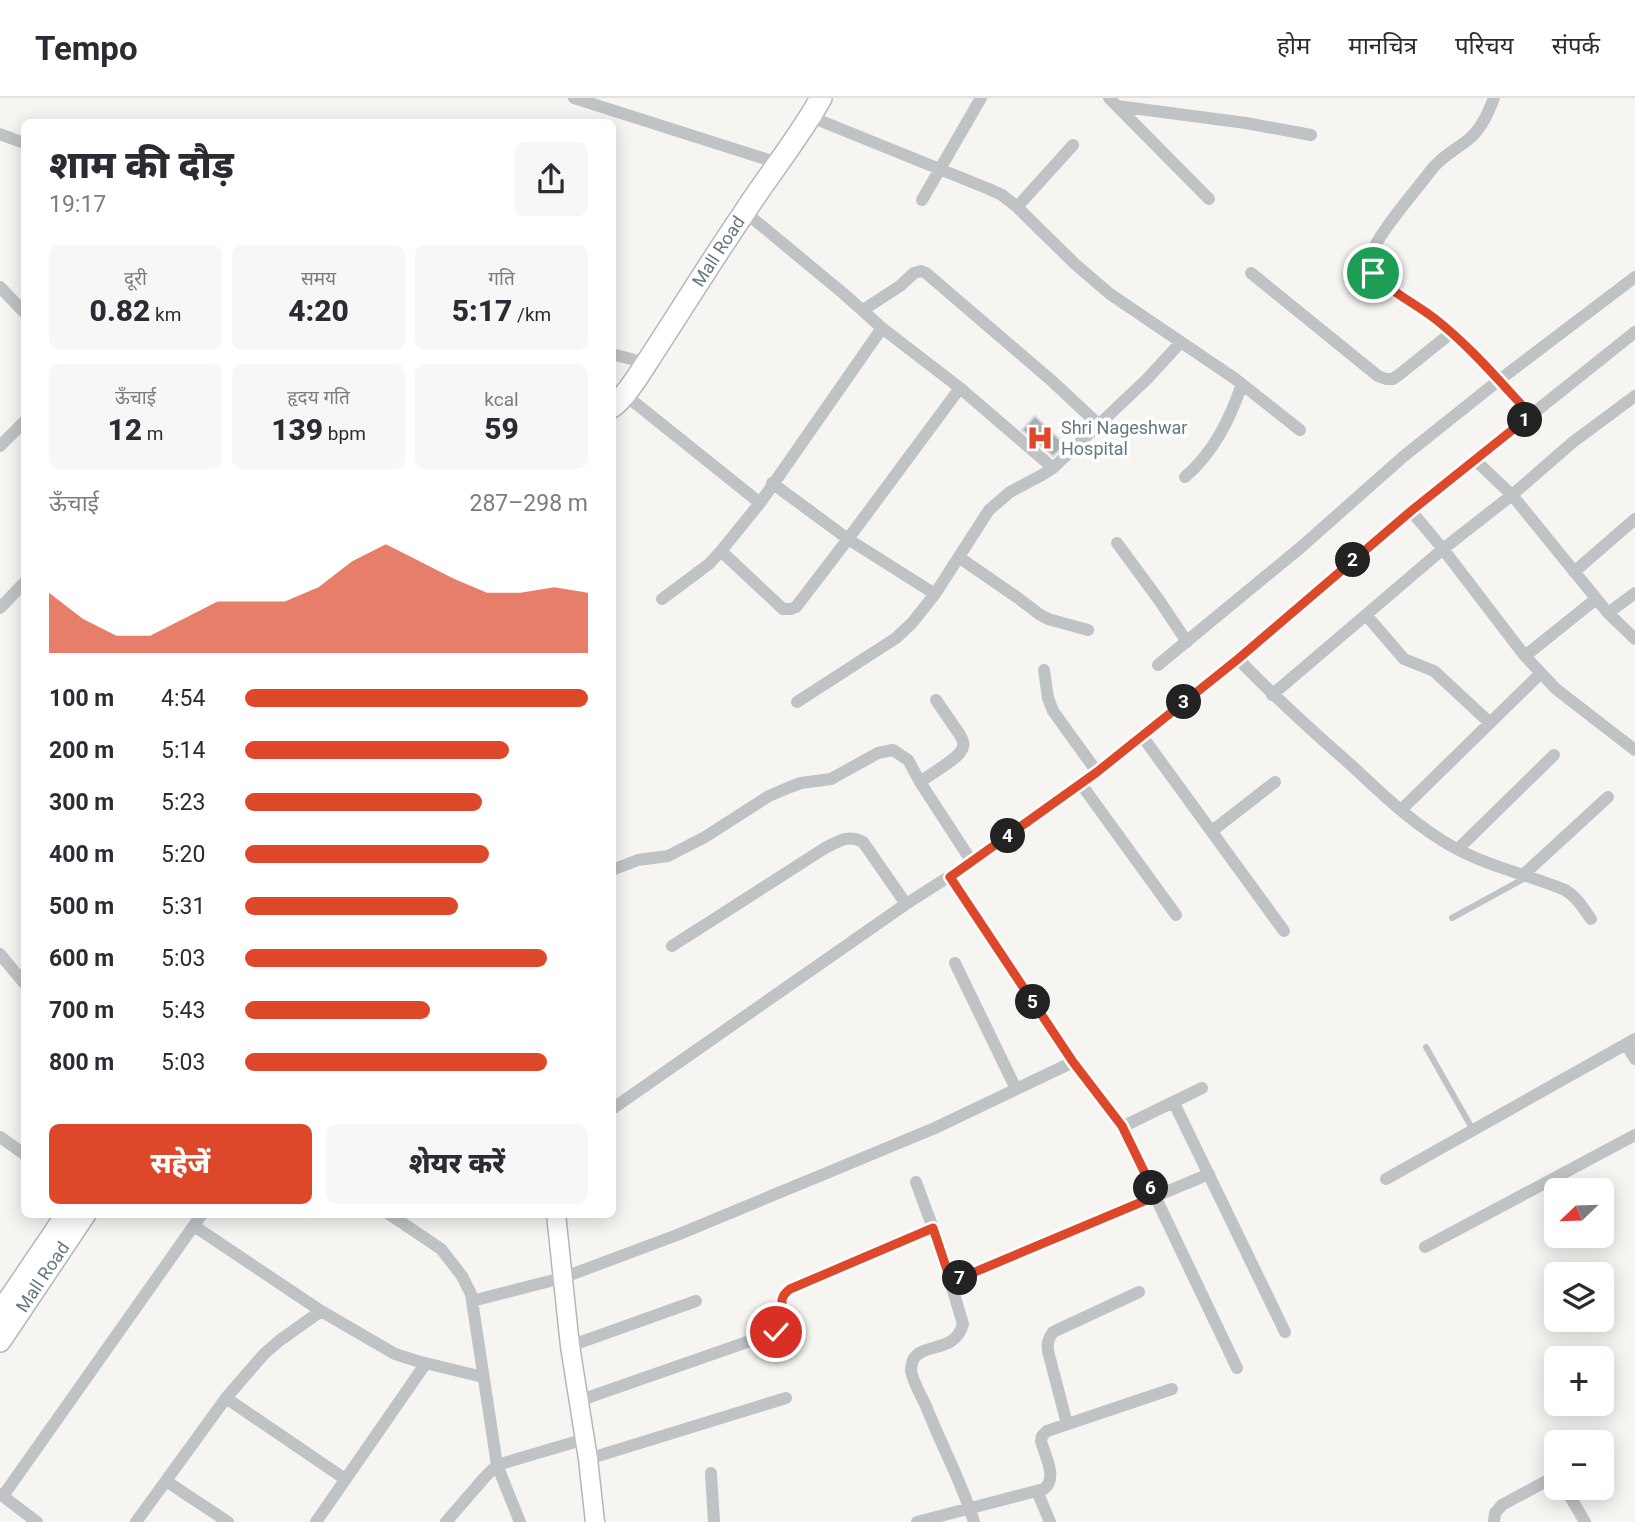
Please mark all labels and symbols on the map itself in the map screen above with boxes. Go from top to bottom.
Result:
street label: Mall Road [687,212,749,290]
pin [1343,243,1403,303]
pin: 1 [1508,402,1542,438]
place label: Shri Nageshwar Hospital [1061,417,1187,459]
hospital icon: Shri Nageshwar Hospital [1025,423,1055,453]
pin: 2 [1336,542,1370,578]
pin: 3 [1166,684,1202,720]
pin: 4 [990,818,1026,854]
pin: 5 [1016,984,1050,1020]
pin: 6 [1134,1170,1168,1206]
north arrow [1544,1178,1614,1248]
street label: Mall Road [11,1238,73,1316]
pin: 7 [942,1260,978,1296]
pin [746,1302,806,1362]

